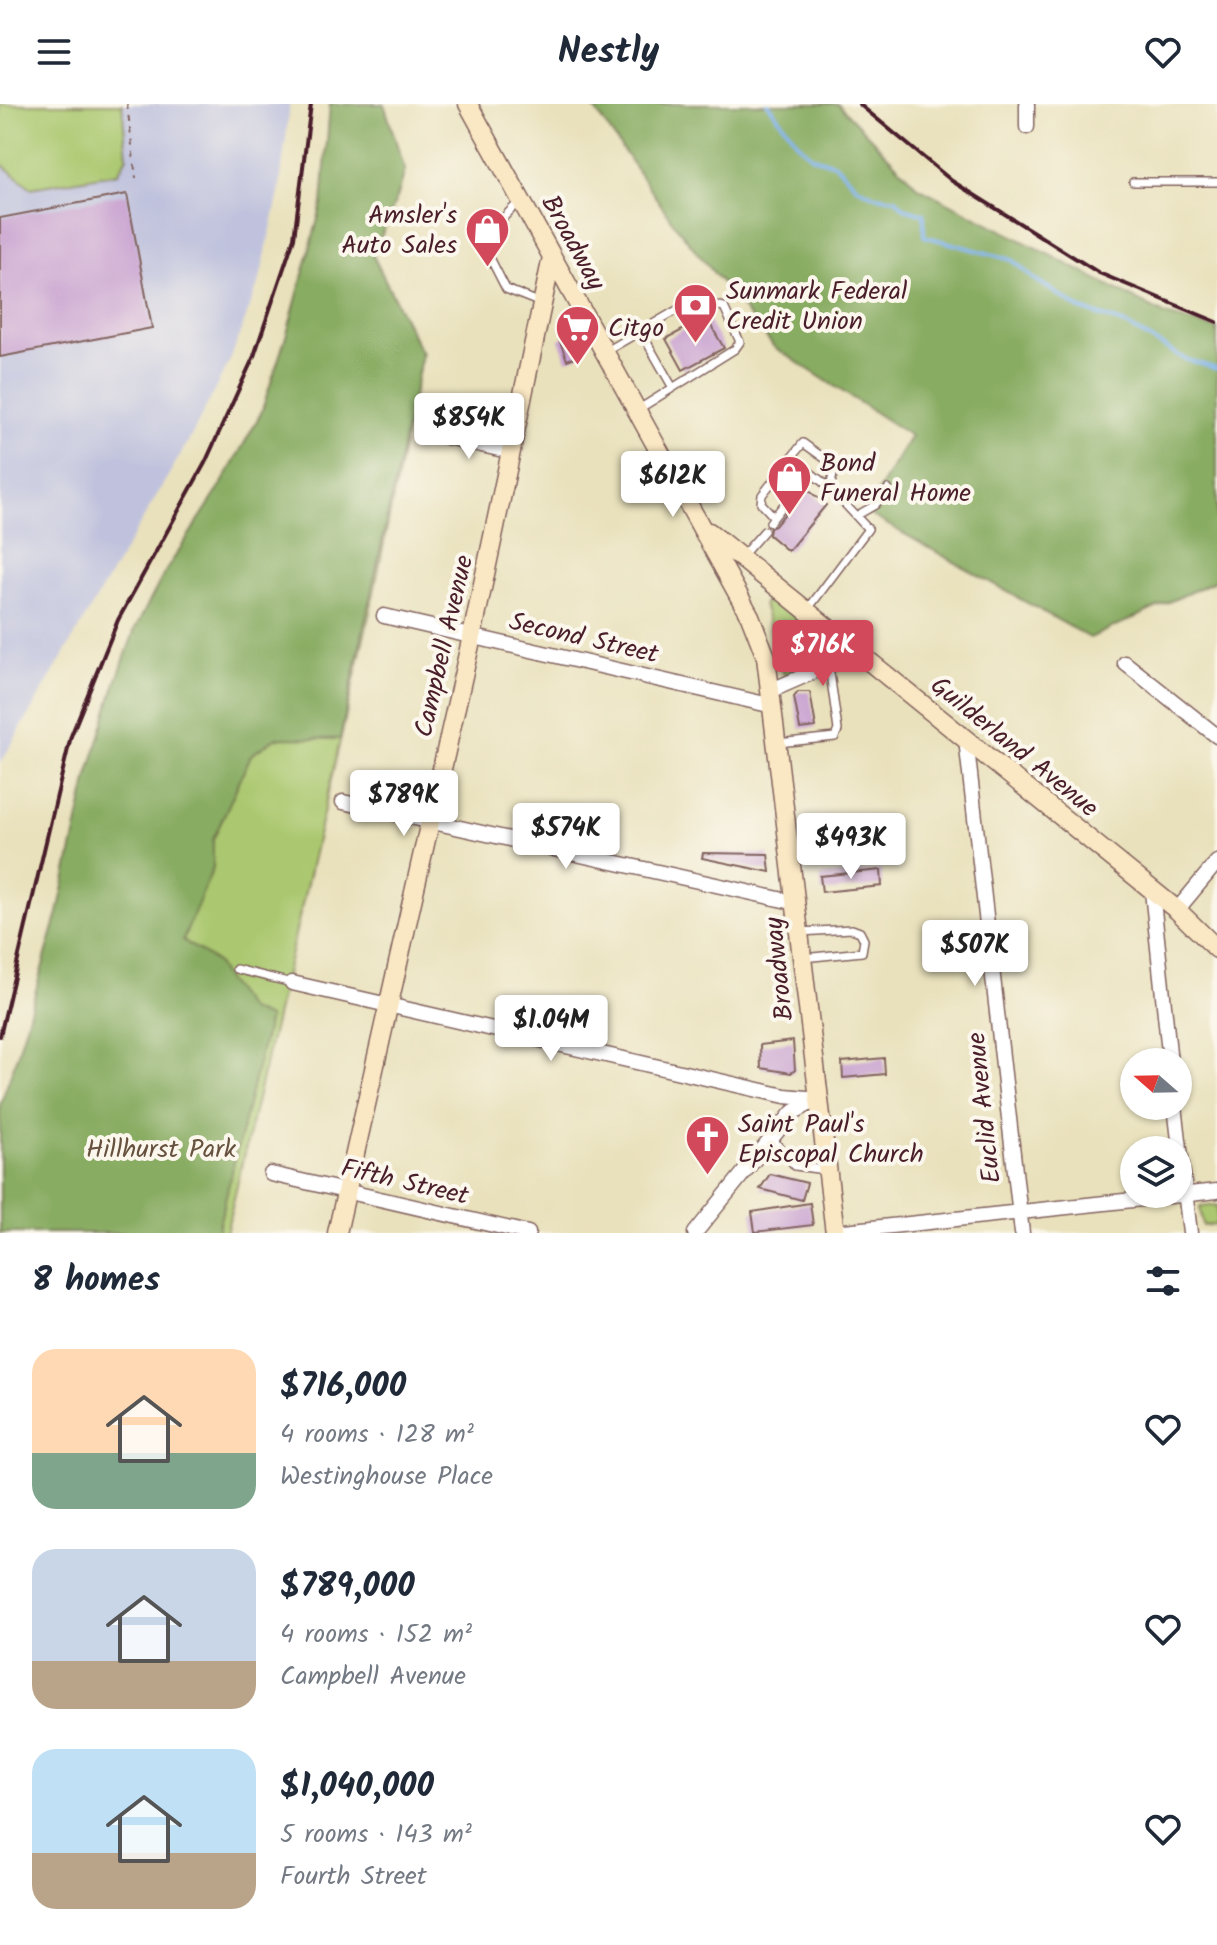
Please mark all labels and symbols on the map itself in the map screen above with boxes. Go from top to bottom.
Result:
street label: Broadway [529,187,616,299]
place label: Amsler's Auto Sales [341,195,457,267]
shop icon: Amsler's Auto Sales [464,205,512,268]
place label: Sunmark Federal Credit Union [726,271,907,343]
bank icon: Sunmark Federal Credit Union [671,281,719,344]
supermarket icon: Citgo [553,303,601,366]
place label: Citgo [608,308,664,350]
pin: $854K [413,393,525,461]
place label: Bond Funeral Home [820,443,971,515]
pin: $612K [617,451,729,519]
shop icon: Bond Funeral Home [765,453,813,516]
street label: Campbell Avenue [404,551,486,742]
street label: Second Street [505,601,663,677]
pin: $716K [767,620,879,688]
street label: Guilderland Avenue [920,666,1107,829]
pin: $789K [348,770,460,838]
pin: $574K [510,803,622,871]
pin: $493K [795,813,907,881]
street label: Broadway [754,914,806,1023]
pin: $507K [919,920,1031,988]
pin: $1.04M [486,995,616,1063]
street label: Euclid Avenue [956,1030,1014,1185]
north arrow [1120,1048,1192,1120]
place label: Saint Paul's Episcopal Church [738,1104,924,1176]
church icon: Saint Paul's Episcopal Church [683,1114,731,1177]
park label: Hillhurst Park [86,1129,237,1171]
street label: Fifth Street [337,1148,473,1218]

